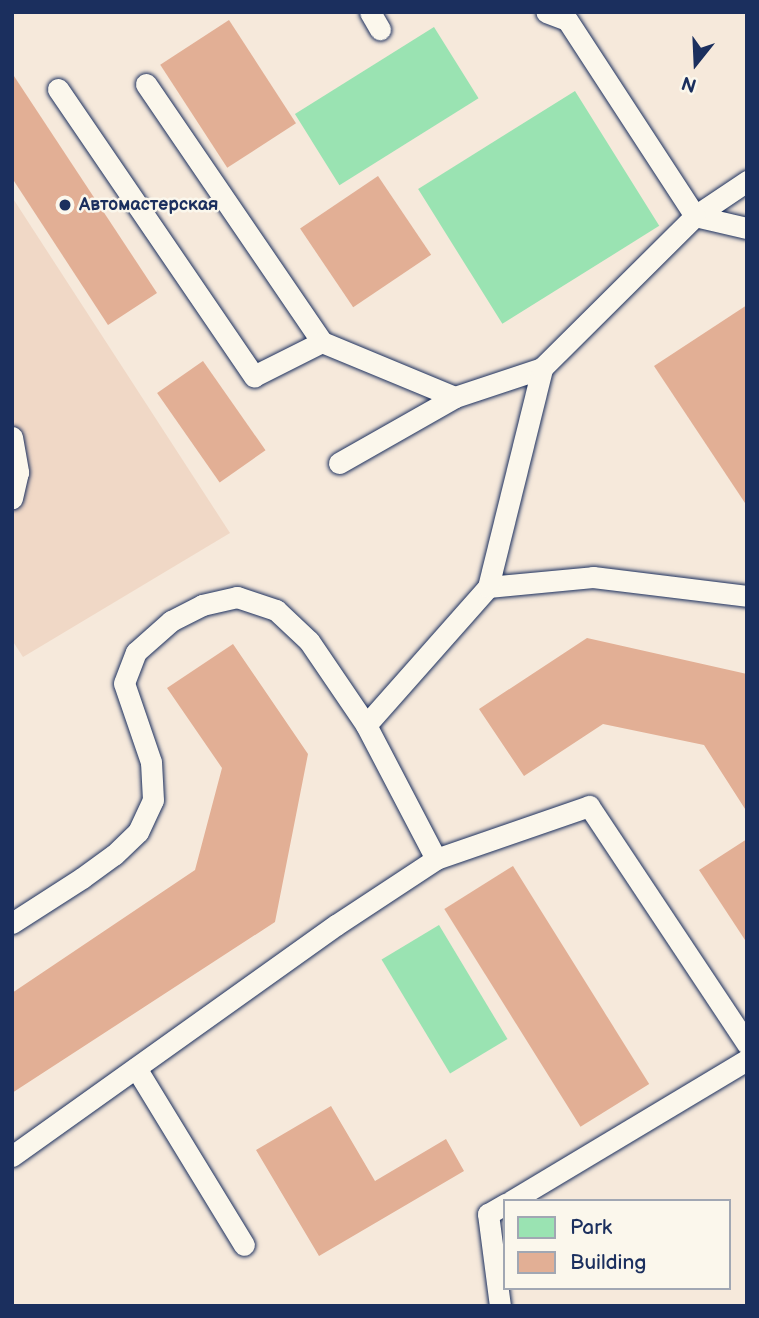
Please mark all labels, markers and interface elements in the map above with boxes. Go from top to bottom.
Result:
north arrow [661,28,731,98]
text: N [679,70,700,97]
place label: Автомастерская [79,194,218,216]
marker: Автомастерская [57,197,73,213]
legend [504,1199,731,1290]
text: Park [570,1215,612,1240]
text: Building [570,1250,646,1275]

